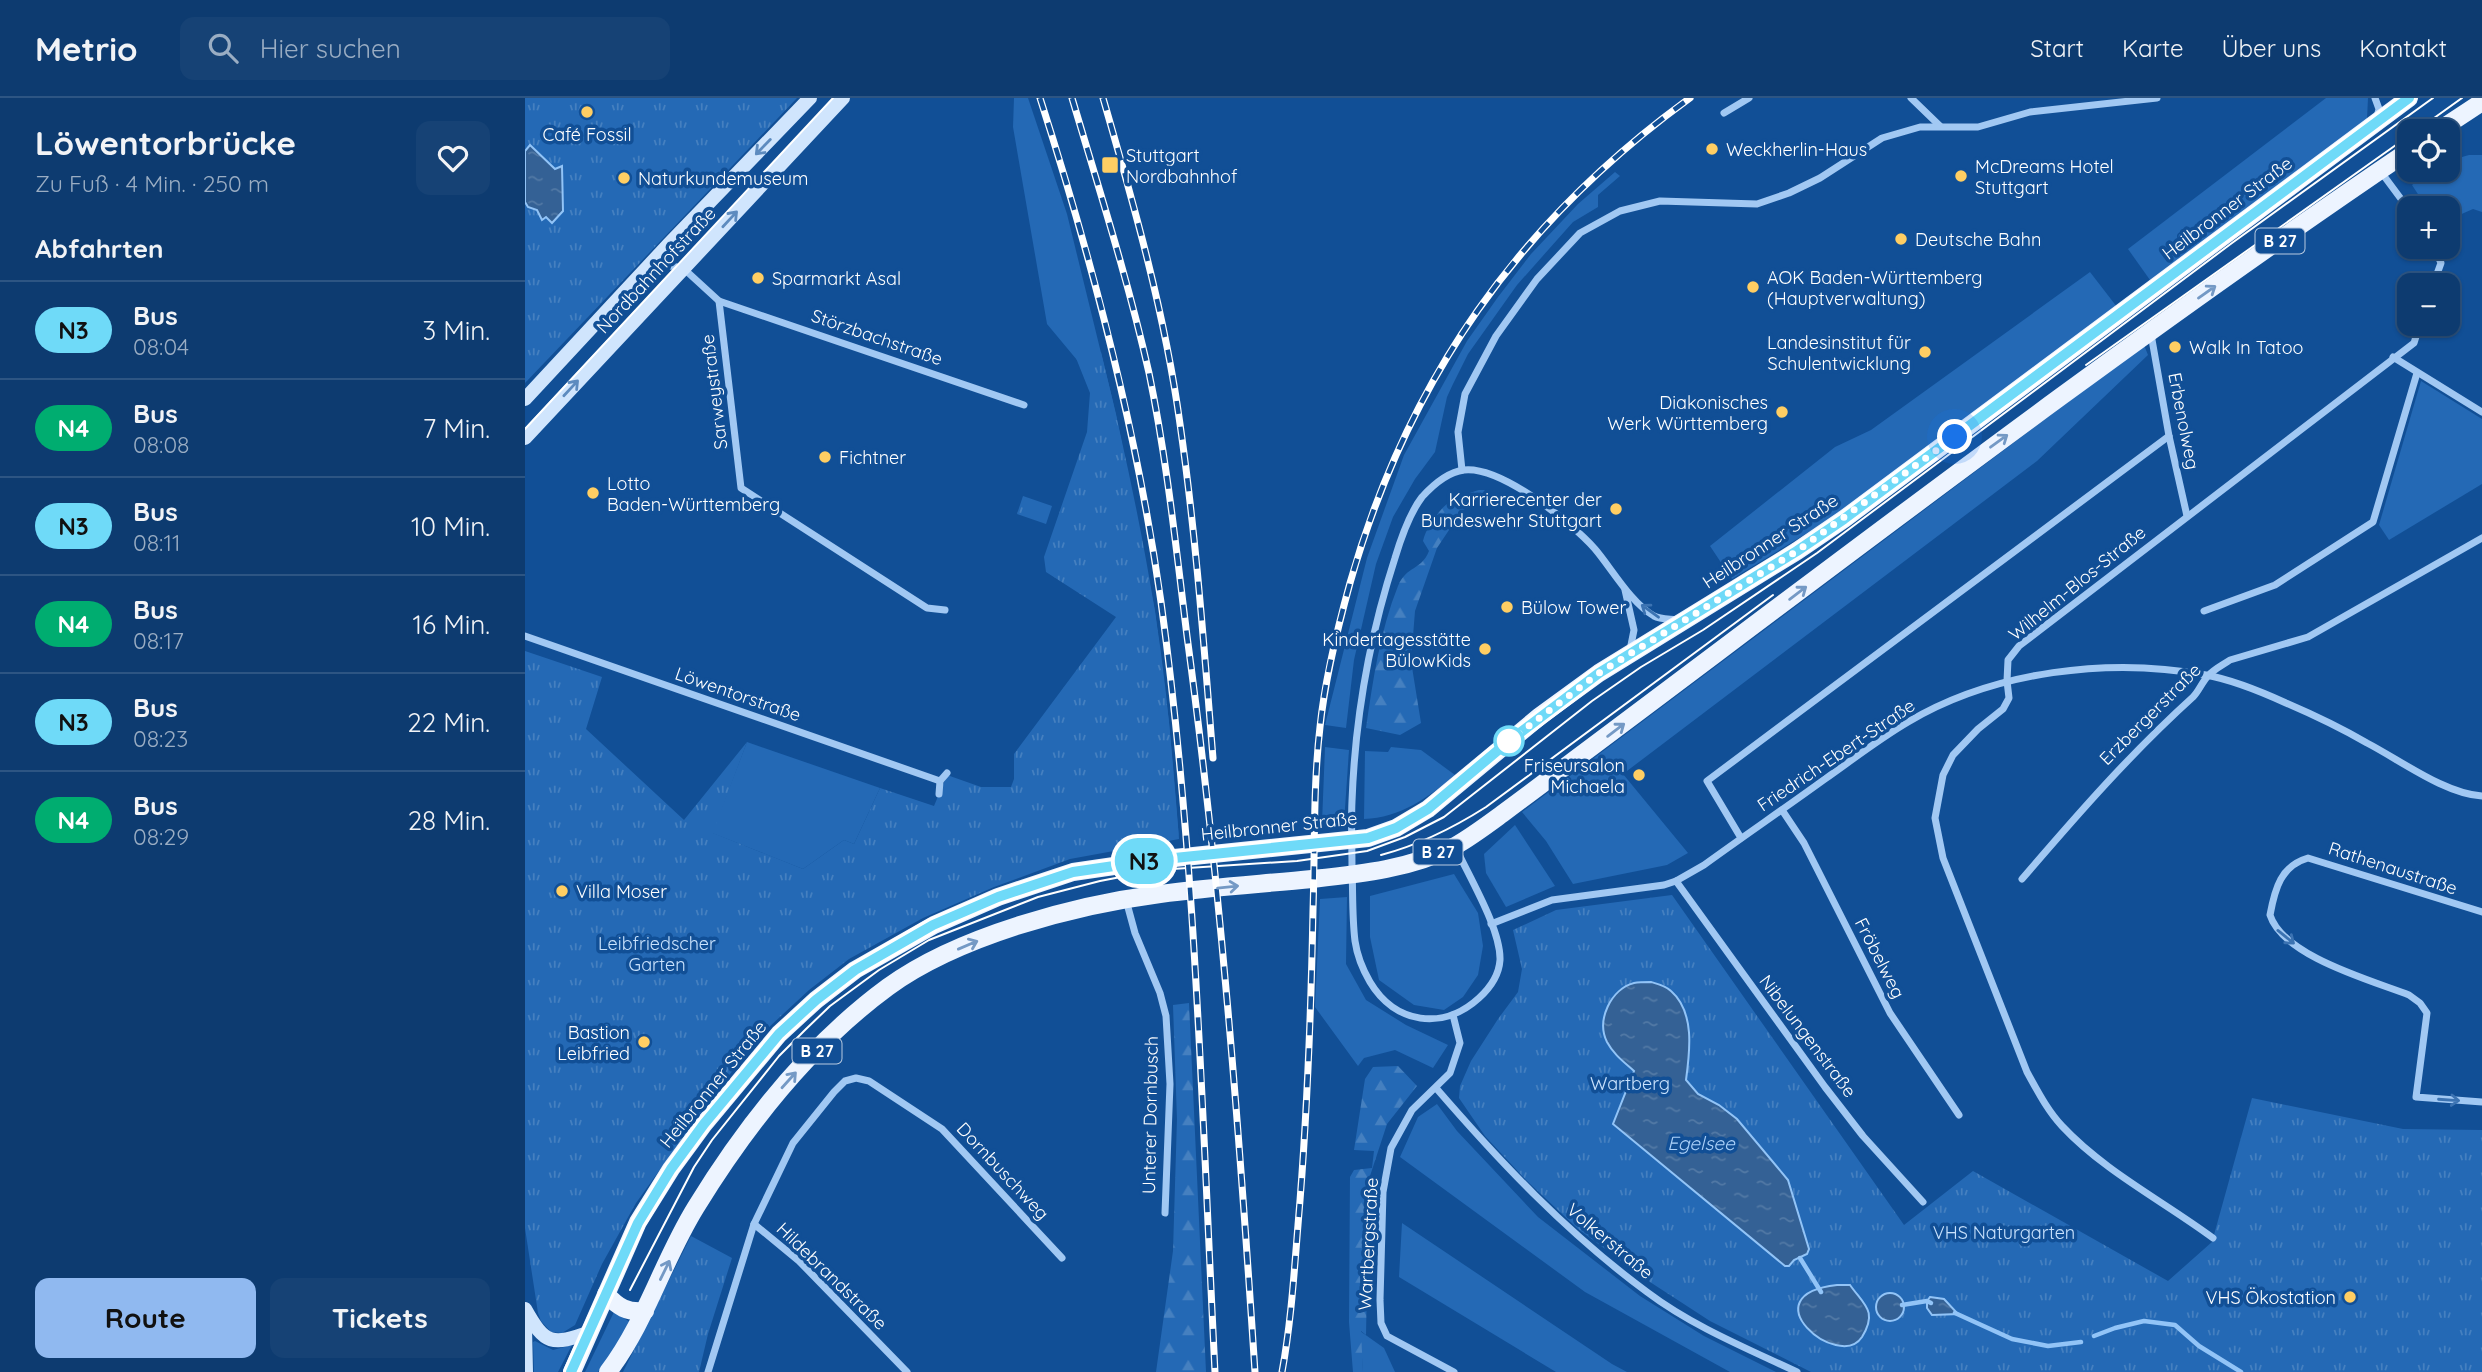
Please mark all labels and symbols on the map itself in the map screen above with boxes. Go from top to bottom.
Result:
marker: Café Fossil [579,104,595,120]
place label: Café Fossil [542,123,632,146]
place label: Weckherlin-Haus [1726,138,1867,161]
one-way arrow [755,139,772,156]
marker: Weckherlin-Haus [1704,141,1720,157]
place label: Stuttgart Nordbahnhof [1126,144,1238,188]
street label: Heilbronner Straße [2157,152,2297,264]
marker: Stuttgart Nordbahnhof [1100,155,1120,175]
place label: McDreams Hotel Stuttgart [1975,155,2114,199]
place label: Naturkundemuseum [638,167,808,190]
marker: McDreams Hotel Stuttgart [1953,168,1969,184]
marker: Naturkundemuseum [616,170,632,186]
street label: Nordbahnhofstraße [591,202,721,338]
one-way arrow [721,211,738,228]
place label: Deutsche Bahn [1915,228,2041,251]
road number: B 27 [2255,228,2305,253]
marker: Deutsche Bahn [1893,231,1909,247]
place label: AOK Baden-Württemberg (Hauptverwaltung) [1767,266,1983,310]
place label: Sparmarkt Asal [772,267,901,290]
marker: Sparmarkt Asal [750,270,766,286]
marker: AOK Baden-Württemberg (Hauptverwaltung) [1745,279,1761,295]
one-way arrow [2197,285,2216,299]
street label: Störzbachstraße [808,304,946,370]
place label: Landesinstitut für Schulentwicklung [1767,331,1911,375]
street label: Sarweystraße [696,333,732,451]
place label: Walk In Tatoo [2189,336,2303,359]
marker: Walk In Tatoo [2167,339,2183,355]
marker: Landesinstitut für Schulentwicklung [1917,344,1933,360]
street label: Erbenolweg [2163,371,2205,471]
one-way arrow [563,380,580,397]
place label: Diakonisches Werk Württemberg [1607,391,1768,435]
marker: Diakonisches Werk Württemberg [1774,404,1790,420]
your location [1937,419,1972,454]
one-way arrow [1989,434,2008,449]
place label: Fichtner [839,446,906,469]
marker: Fichtner [817,449,833,465]
place label: Lotto Baden-Württemberg [607,472,780,516]
marker: Lotto Baden-Württemberg [585,485,601,501]
place label: Karrierecenter der Bundeswehr Stuttgart [1421,488,1602,532]
street label: Heilbronner Straße [1698,489,1842,593]
marker: Karrierecenter der Bundeswehr Stuttgart [1608,501,1624,517]
street label: Wilhelm-Blos-Straße [2004,520,2150,646]
one-way arrow [1788,586,1807,601]
place label: Bülow Tower [1521,596,1627,619]
marker: Bülow Tower [1499,599,1515,615]
one-way arrow [1641,604,1660,618]
place label: Kindertagesstätte BülowKids [1322,628,1471,672]
marker: Kindertagesstätte BülowKids [1477,641,1493,657]
street label: Erzbergerstraße [2094,658,2206,770]
street label: Löwentorstraße [672,662,804,726]
street label: Friedrich-Ebert-Straße [1753,694,1919,816]
one-way arrow [1606,722,1625,737]
unlabelled marker [1494,726,1524,756]
place label: Friseursalon Michaela [1524,754,1625,798]
marker: Friseursalon Michaela [1631,767,1647,783]
street label: Heilbronner Straße [1200,806,1358,846]
street label: Rathenaustraße [2326,836,2460,900]
line badge: N3 [1113,838,1175,884]
road number: B 27 [1413,839,1462,864]
place label: Villa Moser [576,880,667,903]
one-way arrow [1216,880,1239,893]
marker: Villa Moser [554,883,570,899]
street label: Fröbelweg [1850,914,1910,1002]
one-way arrow [2277,930,2295,945]
park label: Leibfriedscher Garten [598,932,716,976]
one-way arrow [957,938,979,951]
street label: Nibelungenstraße [1754,970,1862,1102]
street label: Heilbronner Straße [655,1016,771,1152]
place label: Bastion Leibfried [557,1021,630,1065]
marker: Bastion Leibfried [636,1034,652,1050]
street label: Unterer Dornbusch [1137,1036,1163,1194]
road number: B 27 [793,1038,841,1063]
one-way arrow [780,1072,797,1089]
park label: Wartberg [1590,1072,1670,1095]
one-way arrow [2437,1093,2460,1106]
street label: Dornbuschweg [952,1117,1054,1225]
water label: Egelsee [1667,1131,1736,1155]
street label: Wartbergstraße [1353,1177,1383,1311]
street label: Volkerstraße [1562,1198,1658,1284]
street label: Hildebrandstraße [772,1217,892,1335]
park label: VHS Naturgarten [1933,1221,2075,1244]
one-way arrow [659,1260,672,1281]
place label: VHS Ökostation [2205,1286,2336,1309]
marker: VHS Ökostation [2342,1289,2358,1305]

